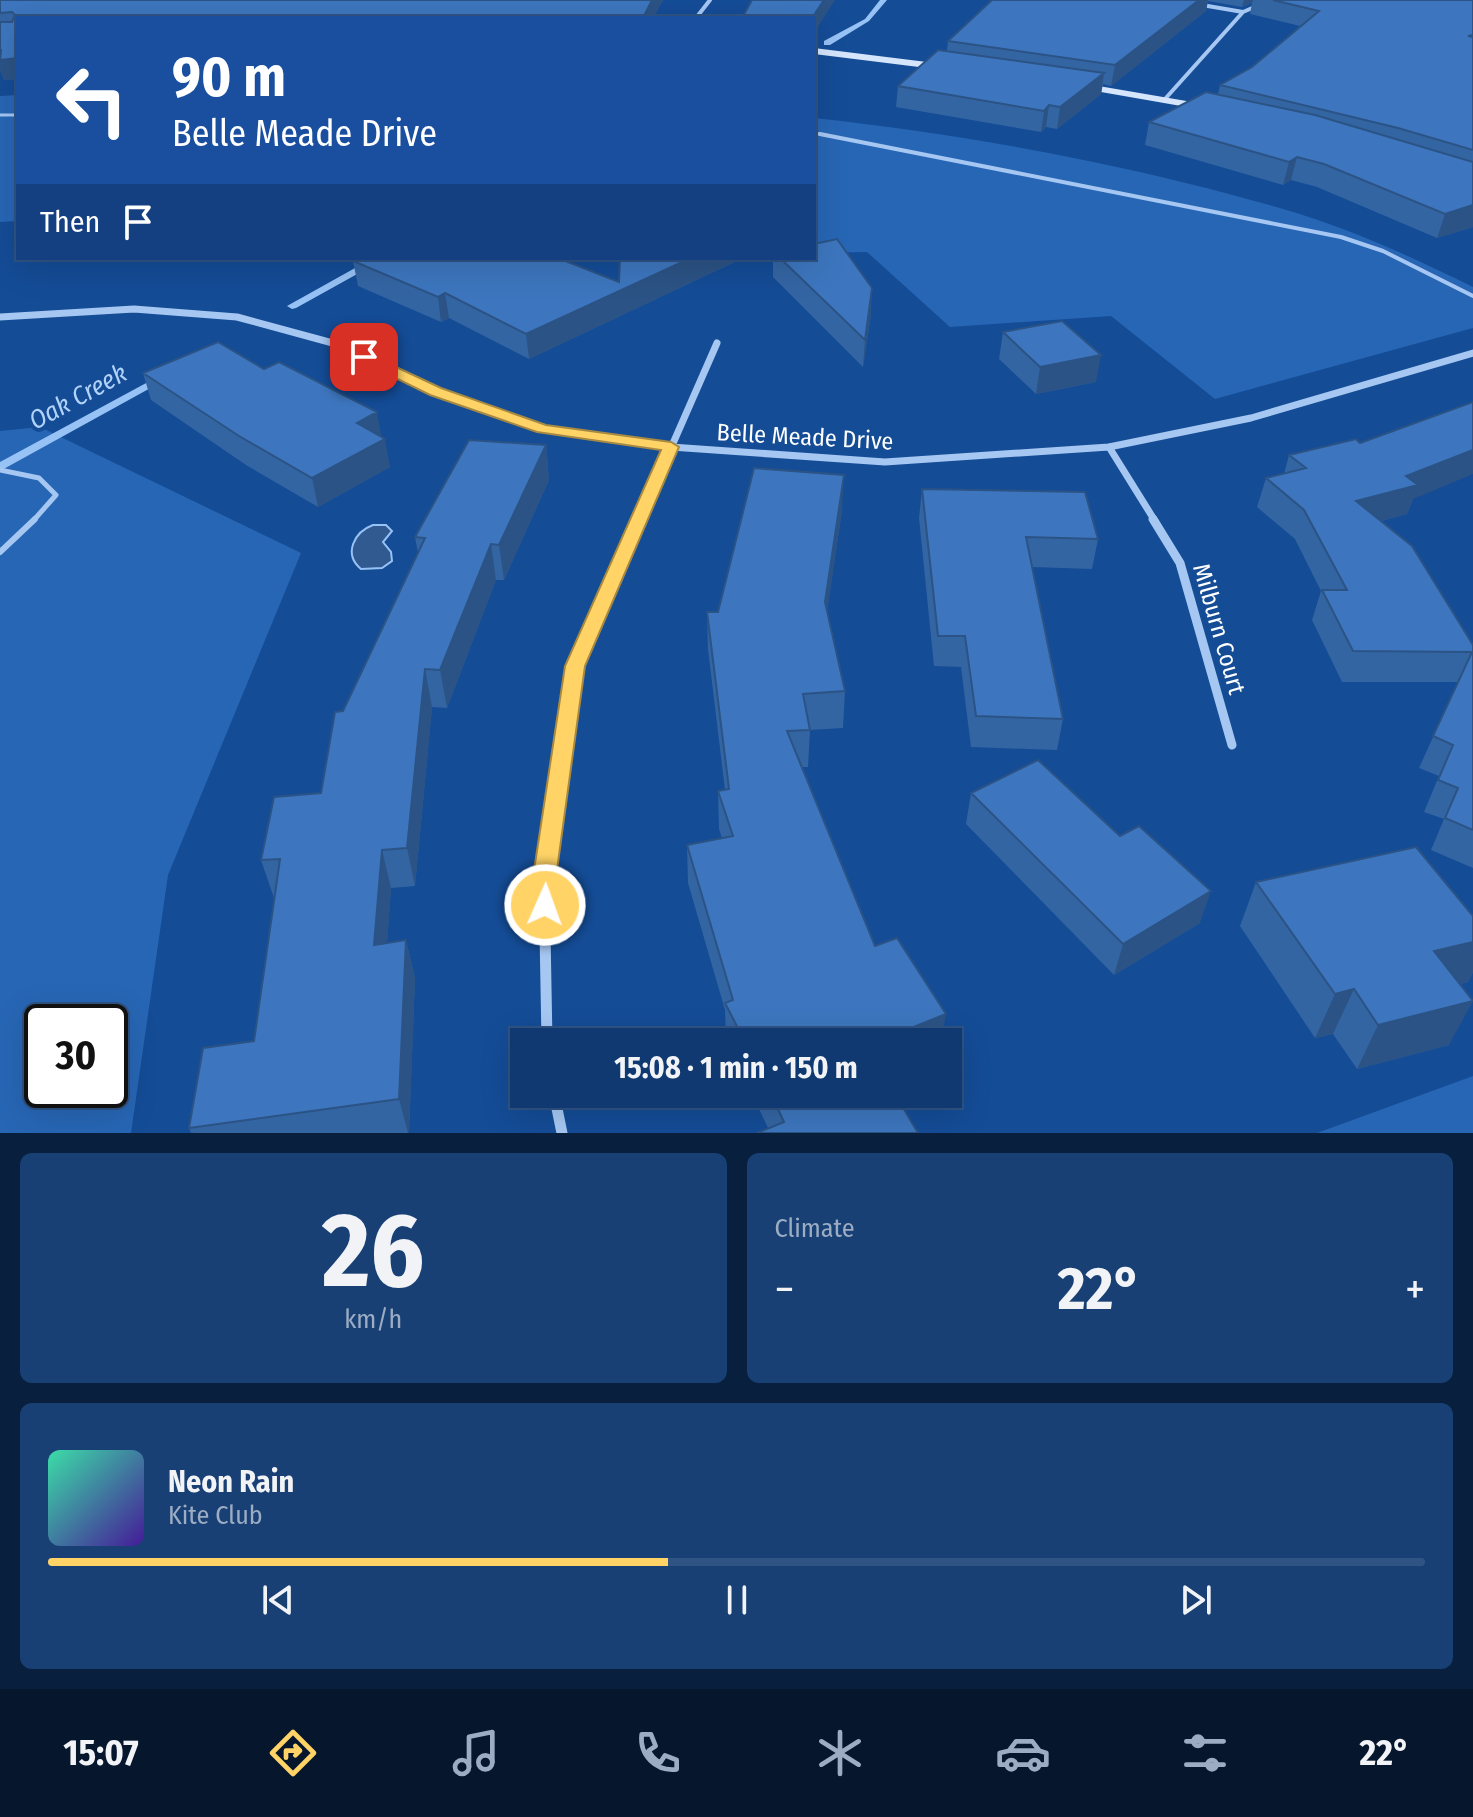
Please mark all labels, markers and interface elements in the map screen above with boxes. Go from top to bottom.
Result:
text: 90 m [172,44,286,111]
icon: left [40,48,144,152]
text: Belle Meade Drive [172,112,437,156]
icon: arrive [116,200,160,244]
text: Then [40,204,100,240]
pin [330,323,398,391]
icon: arrive [342,335,386,379]
water label: Oak Creek [24,357,132,436]
street label: Belle Meade Drive [716,418,894,456]
street label: Milburn Court [1187,560,1251,698]
position arrow [503,863,587,947]
speed limit sign: 30 [24,1004,128,1108]
text: 15:08 · 1 min · 150 m [614,1050,858,1086]
text: 26 [322,1189,425,1314]
text: Climate [775,1213,855,1244]
text: 22° [1058,1253,1141,1325]
text: − [775,1263,794,1316]
text: + [1405,1263,1425,1316]
text: km/h [344,1304,402,1335]
text: Neon Rain [168,1464,294,1500]
text: Kite Club [168,1500,263,1531]
icon: previous [256,1578,300,1622]
icon: pause [715,1578,759,1622]
icon: next [1174,1578,1218,1622]
icon: directions [265,1725,321,1781]
icon: music [448,1725,504,1781]
icon: phone [630,1725,686,1781]
icon: climate [812,1725,868,1781]
icon: car [995,1725,1051,1781]
icon: filters [1177,1725,1233,1781]
text: 15:07 [63,1731,139,1775]
text: 22° [1360,1731,1410,1775]

